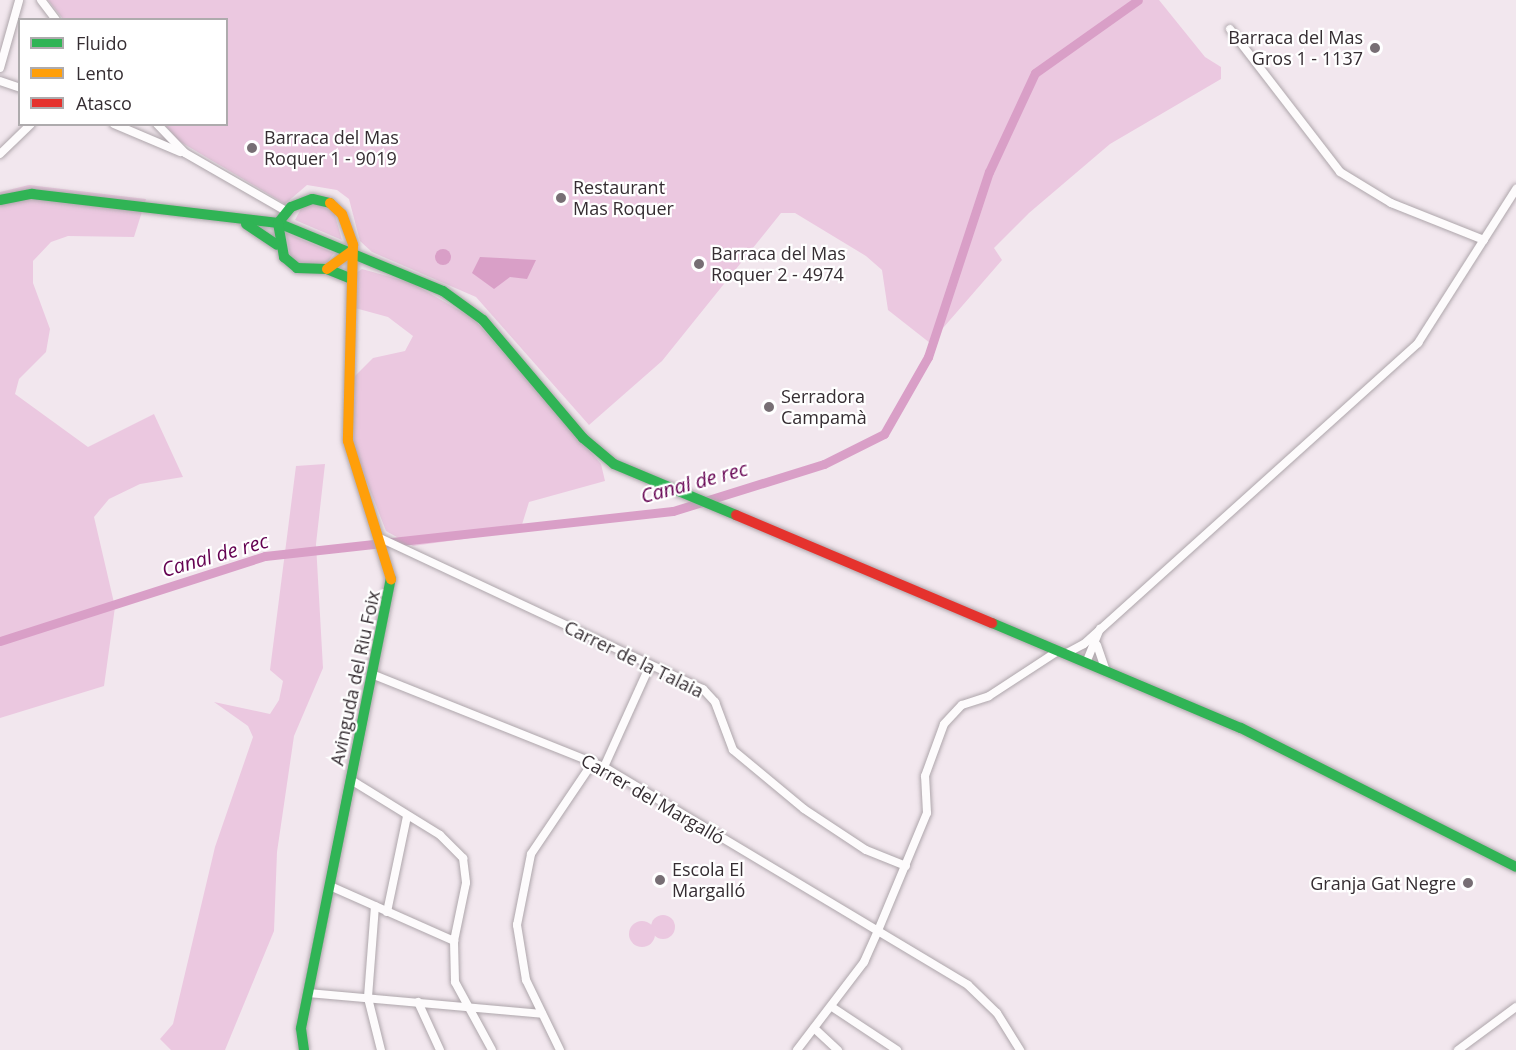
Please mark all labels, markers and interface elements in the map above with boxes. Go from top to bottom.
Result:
legend [18,18,228,126]
place label: Barraca del Mas Gros 1 - 1137 [1228,27,1363,70]
text: Fluido [76,31,127,55]
marker: Barraca del Mas Gros 1 - 1137 [1368,41,1382,55]
text: Lento [76,61,124,85]
text: Atasco [76,91,132,115]
place label: Barraca del Mas Roquer 1 - 9019 [264,127,399,170]
marker: Barraca del Mas Roquer 1 - 9019 [245,141,259,155]
place label: Restaurant Mas Roquer [573,177,674,219]
marker: Restaurant Mas Roquer [554,191,568,205]
place label: Barraca del Mas Roquer 2 - 4974 [711,243,846,286]
marker: Barraca del Mas Roquer 2 - 4974 [692,257,706,271]
place label: Serradora Campamà [781,386,867,428]
marker: Serradora Campamà [762,400,776,414]
water label: Canal de rec [638,456,750,508]
water label: Canal de rec [159,528,271,582]
street label: Avinguda del Riu Foix [326,589,384,767]
street label: Carrer de la Talaia [561,616,707,702]
street label: Carrer del Margalló [578,749,728,849]
place label: Escola El Margalló [672,859,745,902]
place label: Granja Gat Negre [1310,872,1456,894]
marker: Escola El Margalló [653,873,667,887]
marker: Granja Gat Negre [1461,876,1475,890]

